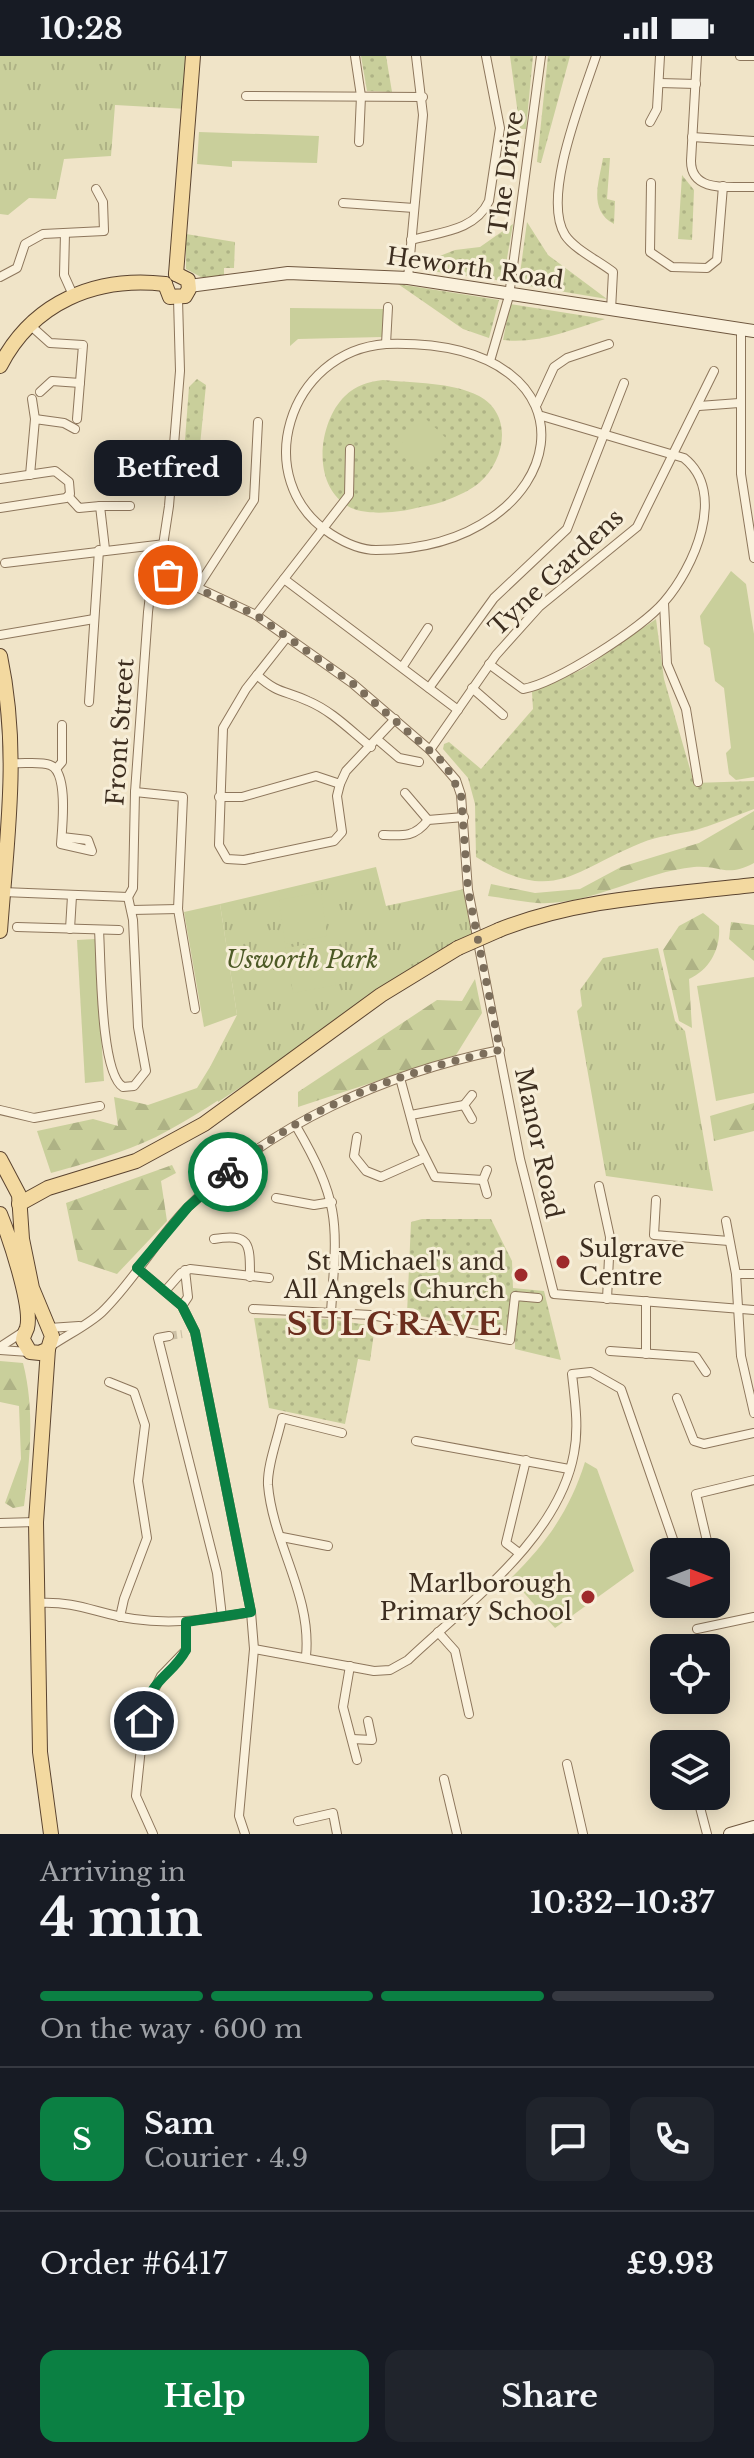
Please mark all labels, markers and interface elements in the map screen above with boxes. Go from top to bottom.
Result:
text: 10:28 [40,10,123,47]
street label: The Drive [483,109,529,237]
street label: Heworth Road [385,241,565,295]
callout: Betfred [94,439,242,495]
text: Betfred [116,452,220,484]
street label: Tyne Gardens [483,502,629,642]
pin [134,541,202,609]
icon: bag [146,553,190,597]
street label: Front Street [100,657,140,807]
park label: Usworth Park [226,945,378,974]
street label: Manor Road [509,1065,569,1221]
courier [188,1132,268,1212]
icon: bike [206,1150,250,1194]
place label: Sulgrave Centre [579,1234,685,1291]
place label: St Michael's and All Angels Church [283,1247,505,1304]
marker: Sulgrave Centre [554,1253,572,1271]
marker: St Michael's and All Angels Church [512,1266,530,1284]
district label: SULGRAVE [286,1304,504,1344]
north arrow [650,1538,730,1618]
map controls [650,1538,730,1810]
place label: Marlborough Primary School [380,1569,572,1626]
marker: Marlborough Primary School [579,1588,597,1606]
button: locate [650,1634,730,1714]
pin [110,1687,178,1755]
icon: home [122,1699,166,1743]
button: layers [650,1730,730,1810]
text: Arriving in [40,1856,186,1888]
text: 10:32–10:37 [530,1884,714,1921]
text: 4 min [40,1886,202,1950]
text: On the way · 600 m [40,2013,302,2045]
button: chat [526,2097,610,2181]
button: phone [630,2097,714,2181]
text: Sam [144,2105,214,2142]
text: S [72,2121,92,2158]
text: Courier · 4.9 [144,2142,308,2174]
text: Order #6417 [40,2245,227,2282]
text: £9.93 [626,2245,714,2282]
button: Help [40,2350,369,2442]
button: Share [385,2350,714,2442]

